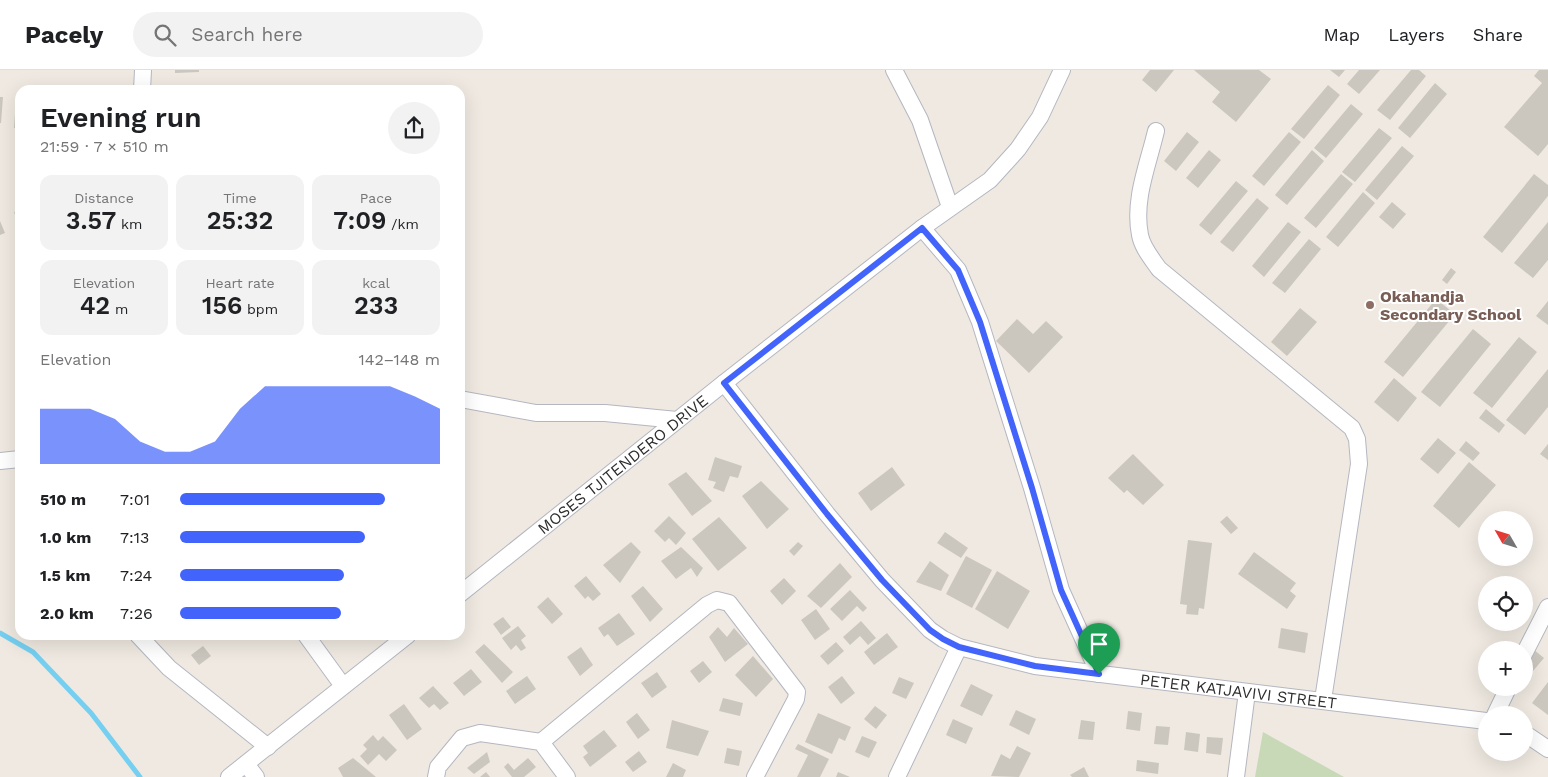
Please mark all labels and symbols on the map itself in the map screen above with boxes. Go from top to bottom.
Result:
place label: Okahandja Secondary School [1380,287,1522,324]
marker: Okahandja Secondary School [1364,299,1376,311]
street label: MOSES TJITENDERO DRIVE [534,391,712,538]
north arrow [1478,511,1532,566]
pin [1078,623,1120,674]
street label: PETER KATJAVIVI STREET [1139,670,1338,713]

